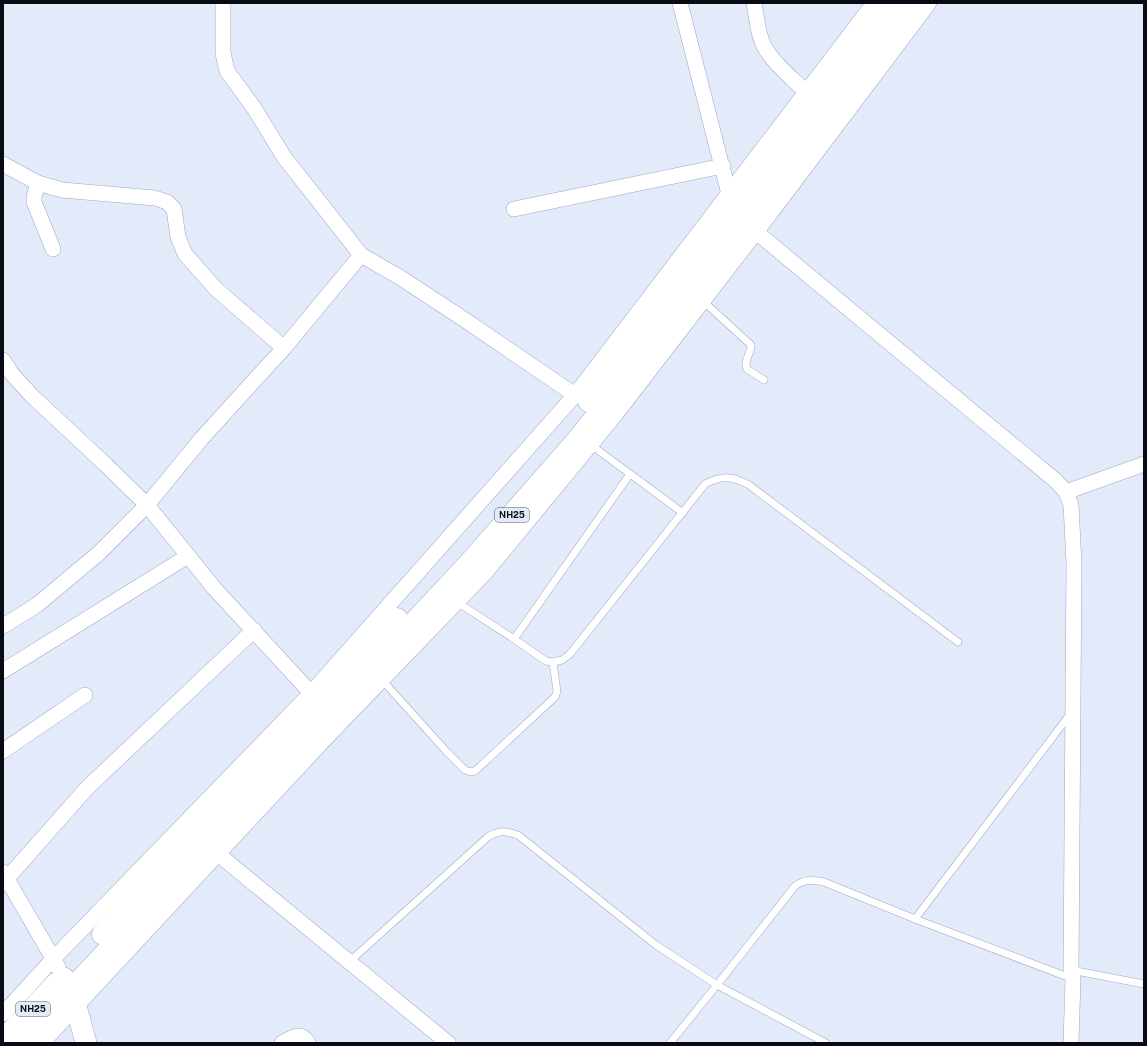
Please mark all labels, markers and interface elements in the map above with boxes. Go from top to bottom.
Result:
road number: NH25 [495,508,529,522]
road number: NH25 [16,1002,50,1016]

